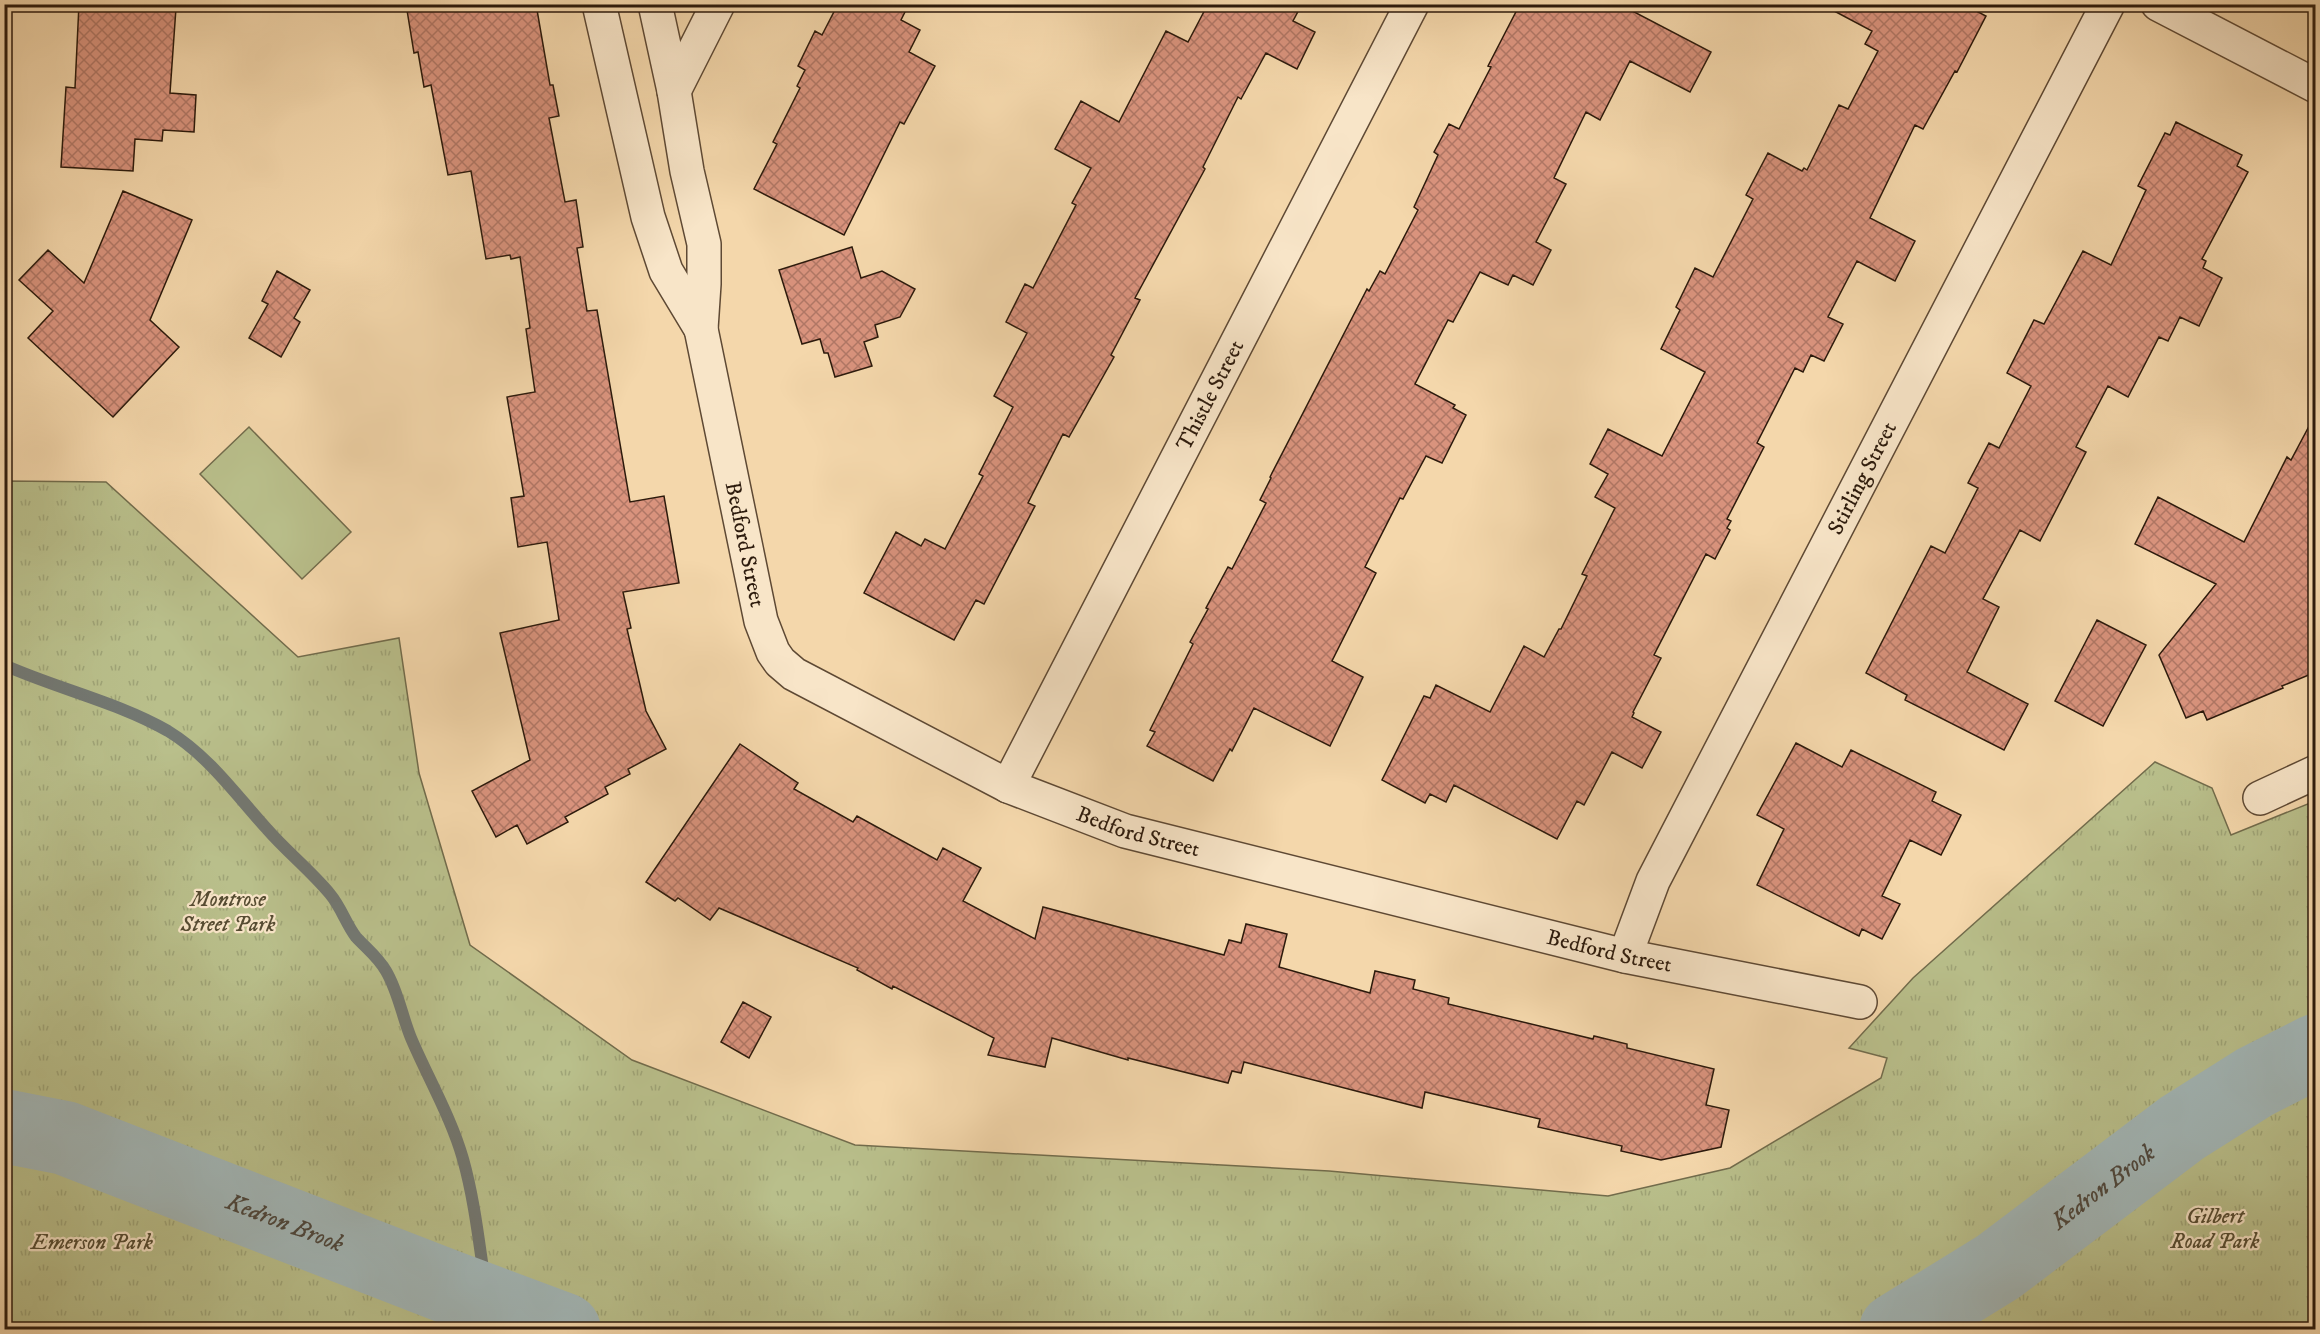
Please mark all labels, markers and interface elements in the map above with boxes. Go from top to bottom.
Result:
street label: Thistle Street [1170,335,1250,455]
street label: Stirling Street [1822,417,1903,539]
street label: Bedford Street [719,479,771,609]
street label: Bedford Street [1073,800,1203,863]
park label: Montrose Street Park [180,886,276,938]
street label: Bedford Street [1544,923,1674,978]
water label: Kedron Brook [2044,1138,2162,1237]
water label: Kedron Brook [221,1187,348,1260]
park label: Gilbert Road Park [2170,1203,2260,1255]
park label: Emerson Park [29,1229,154,1256]

